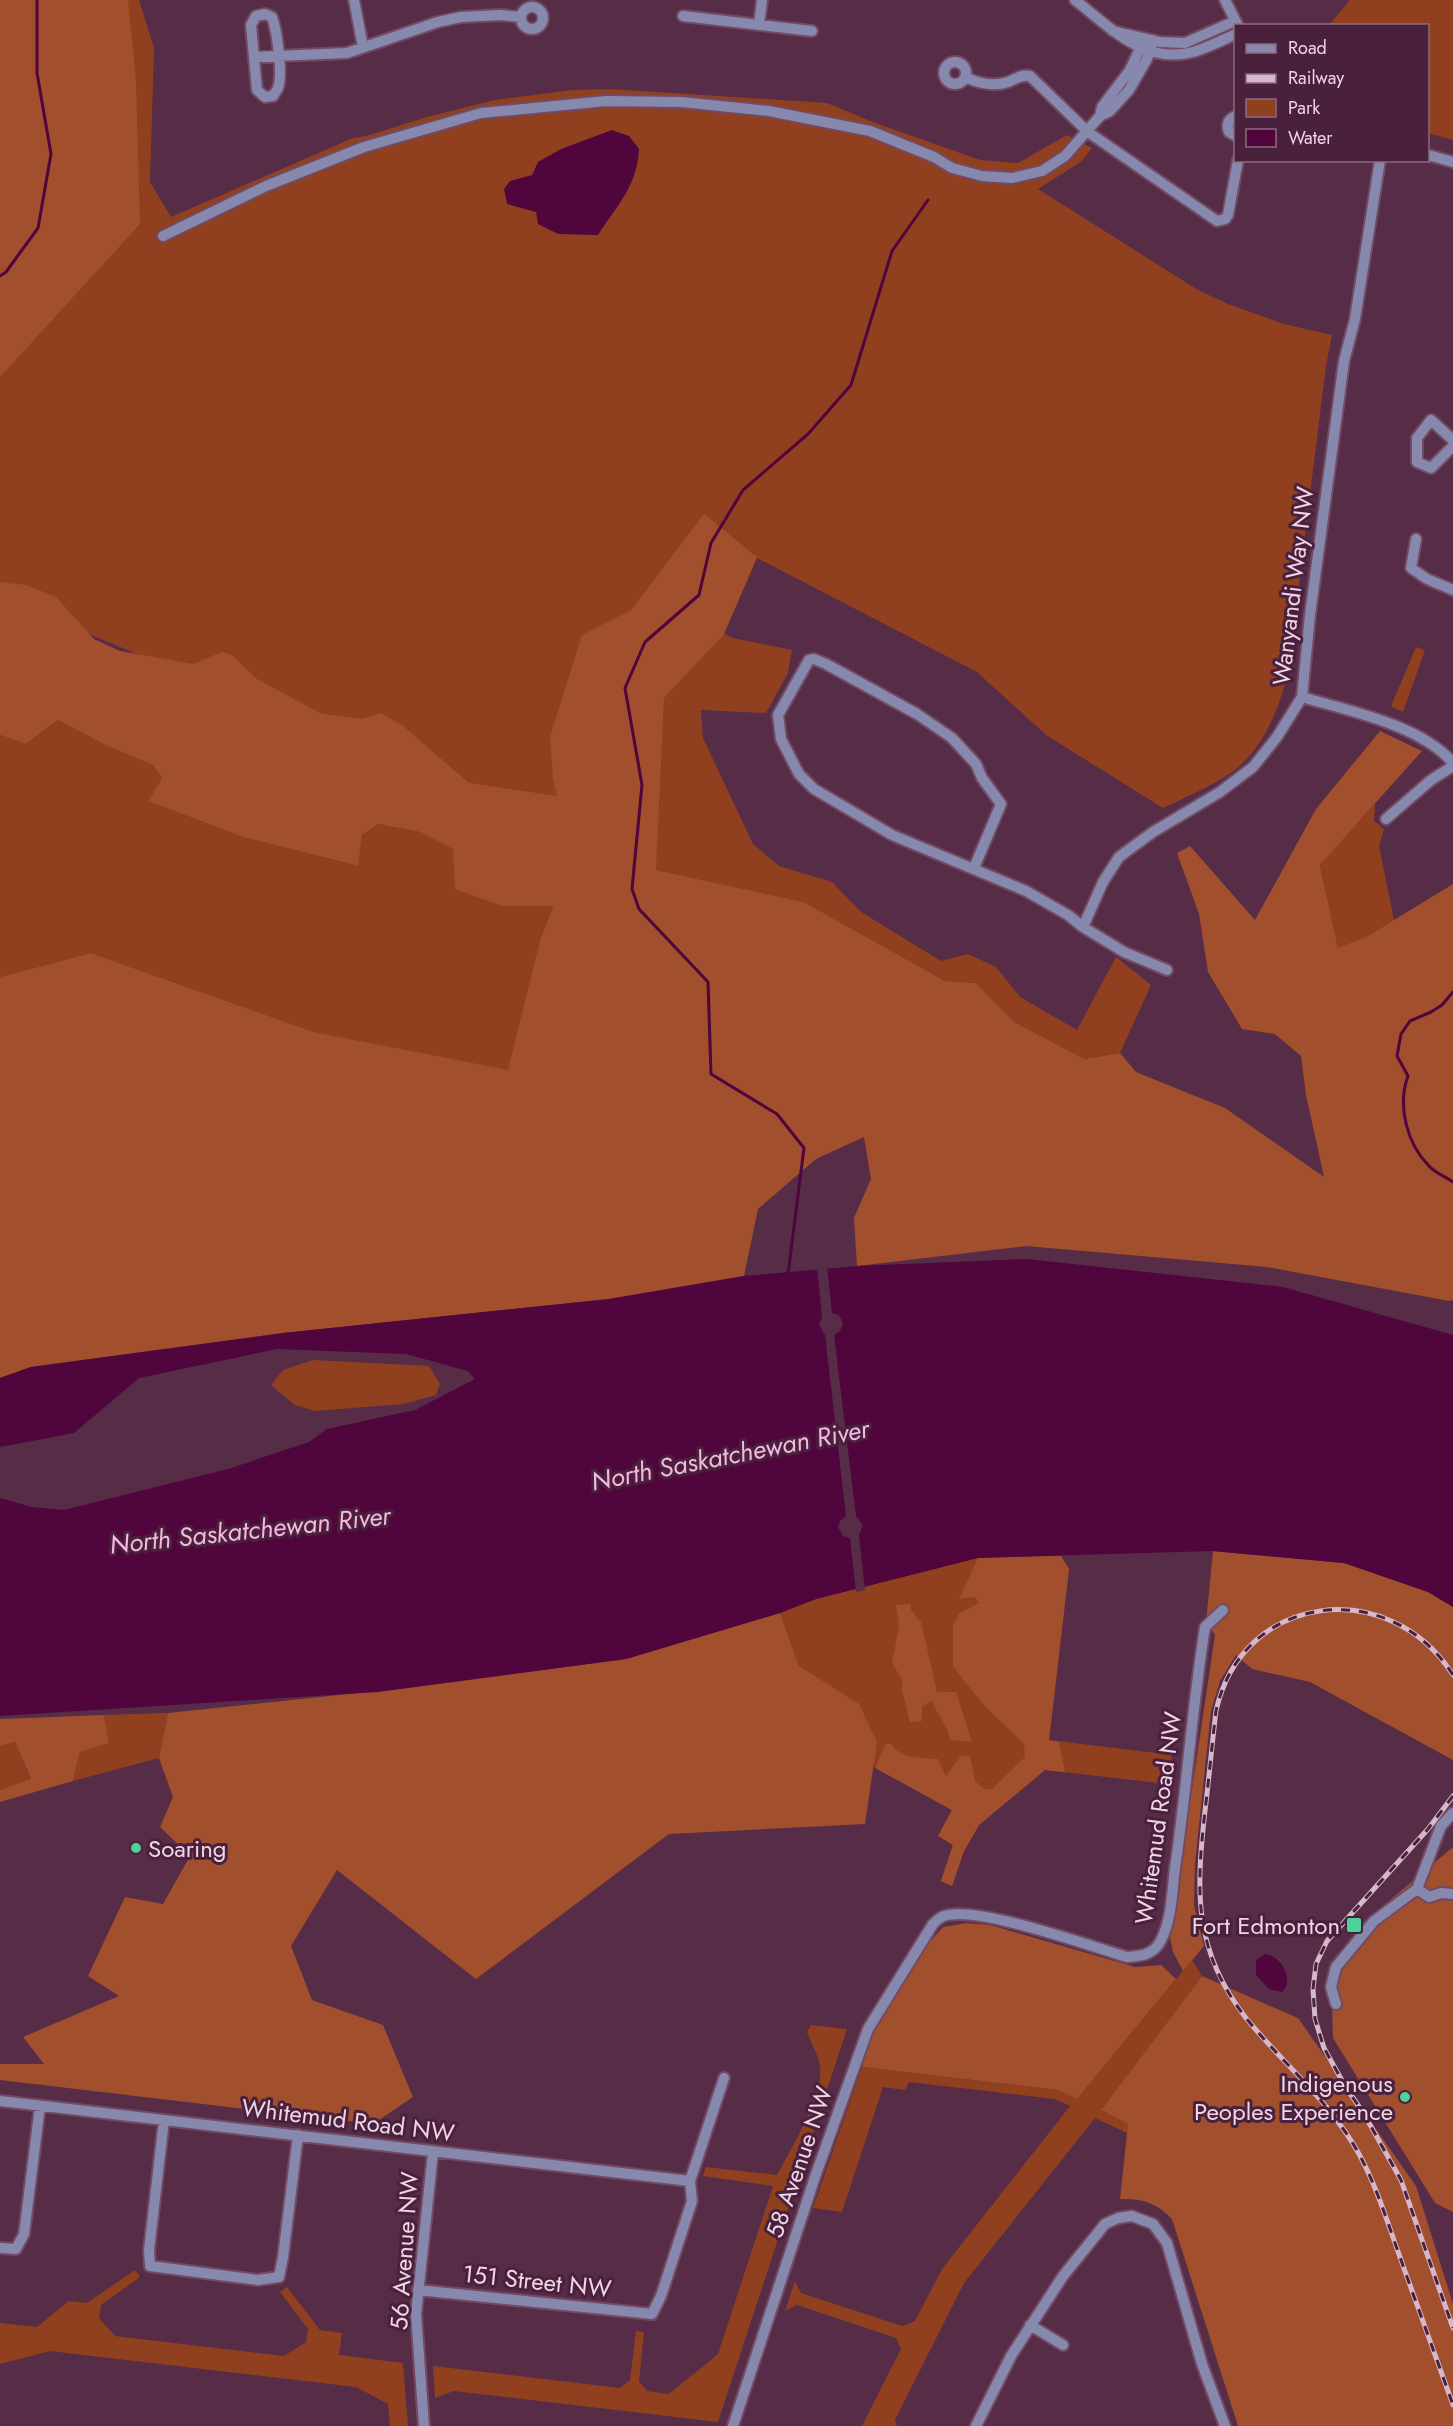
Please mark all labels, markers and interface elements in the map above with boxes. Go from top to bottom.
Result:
legend [1234,24,1429,162]
text: Road [1288,35,1327,61]
text: Railway [1288,65,1344,91]
text: Park [1288,95,1320,121]
text: Water [1288,125,1333,151]
street label: Wanyandi Way NW [1263,484,1323,687]
water label: North Saskatchewan River [588,1409,874,1501]
water label: North Saskatchewan River [107,1496,394,1564]
street label: Whitemud Road NW [1126,1709,1190,1927]
place label: Soaring [148,1831,227,1866]
marker: Soaring [129,1841,143,1855]
place label: Fort Edmonton [1192,1908,1340,1943]
marker: Fort Edmonton [1345,1916,1363,1934]
place label: Indigenous Peoples Experience [1194,2066,1393,2129]
street label: 58 Avenue NW [757,2081,841,2242]
street label: Whitemud Road NW [240,2090,457,2150]
marker: Indigenous Peoples Experience [1398,2090,1412,2104]
street label: 56 Avenue NW [381,2170,427,2331]
street label: 151 Street NW [461,2256,613,2306]

